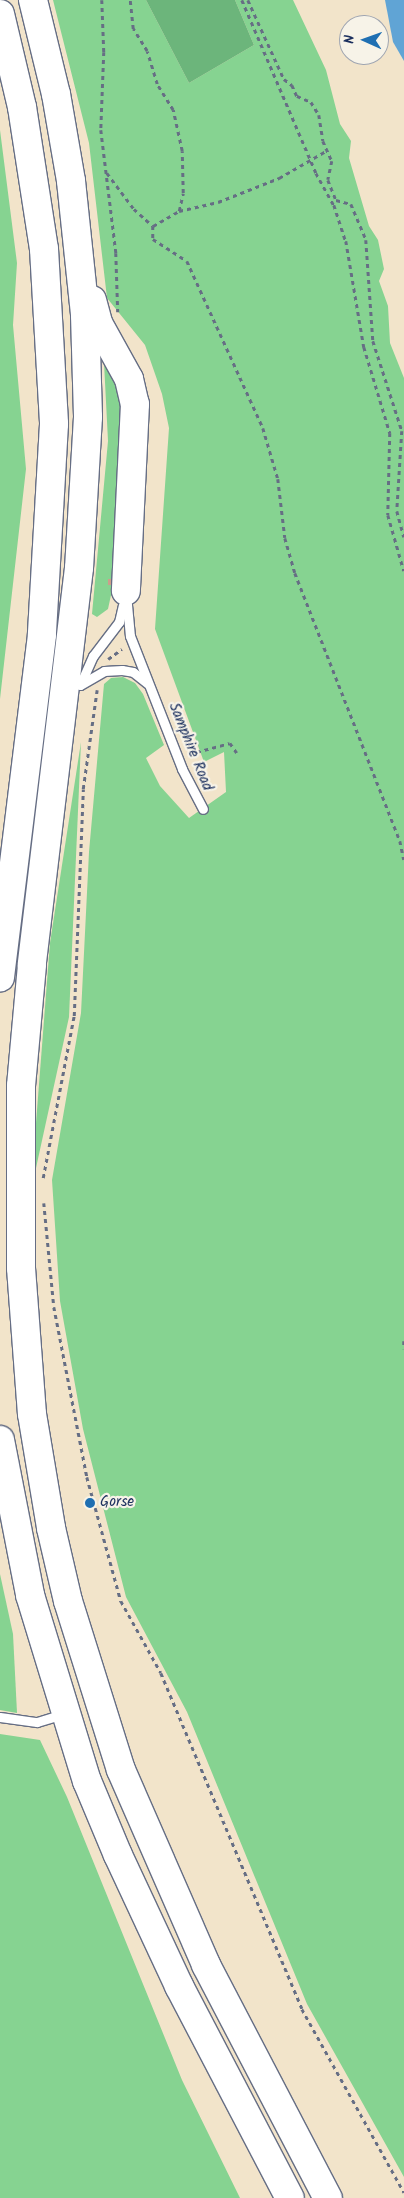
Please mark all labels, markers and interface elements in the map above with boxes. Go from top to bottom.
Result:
north arrow [339,15,389,65]
text: N [339,35,361,44]
street label: Samphire Road [164,700,216,794]
place label: Gorse [100,1494,134,1512]
marker: Gorse [84,1497,96,1509]

